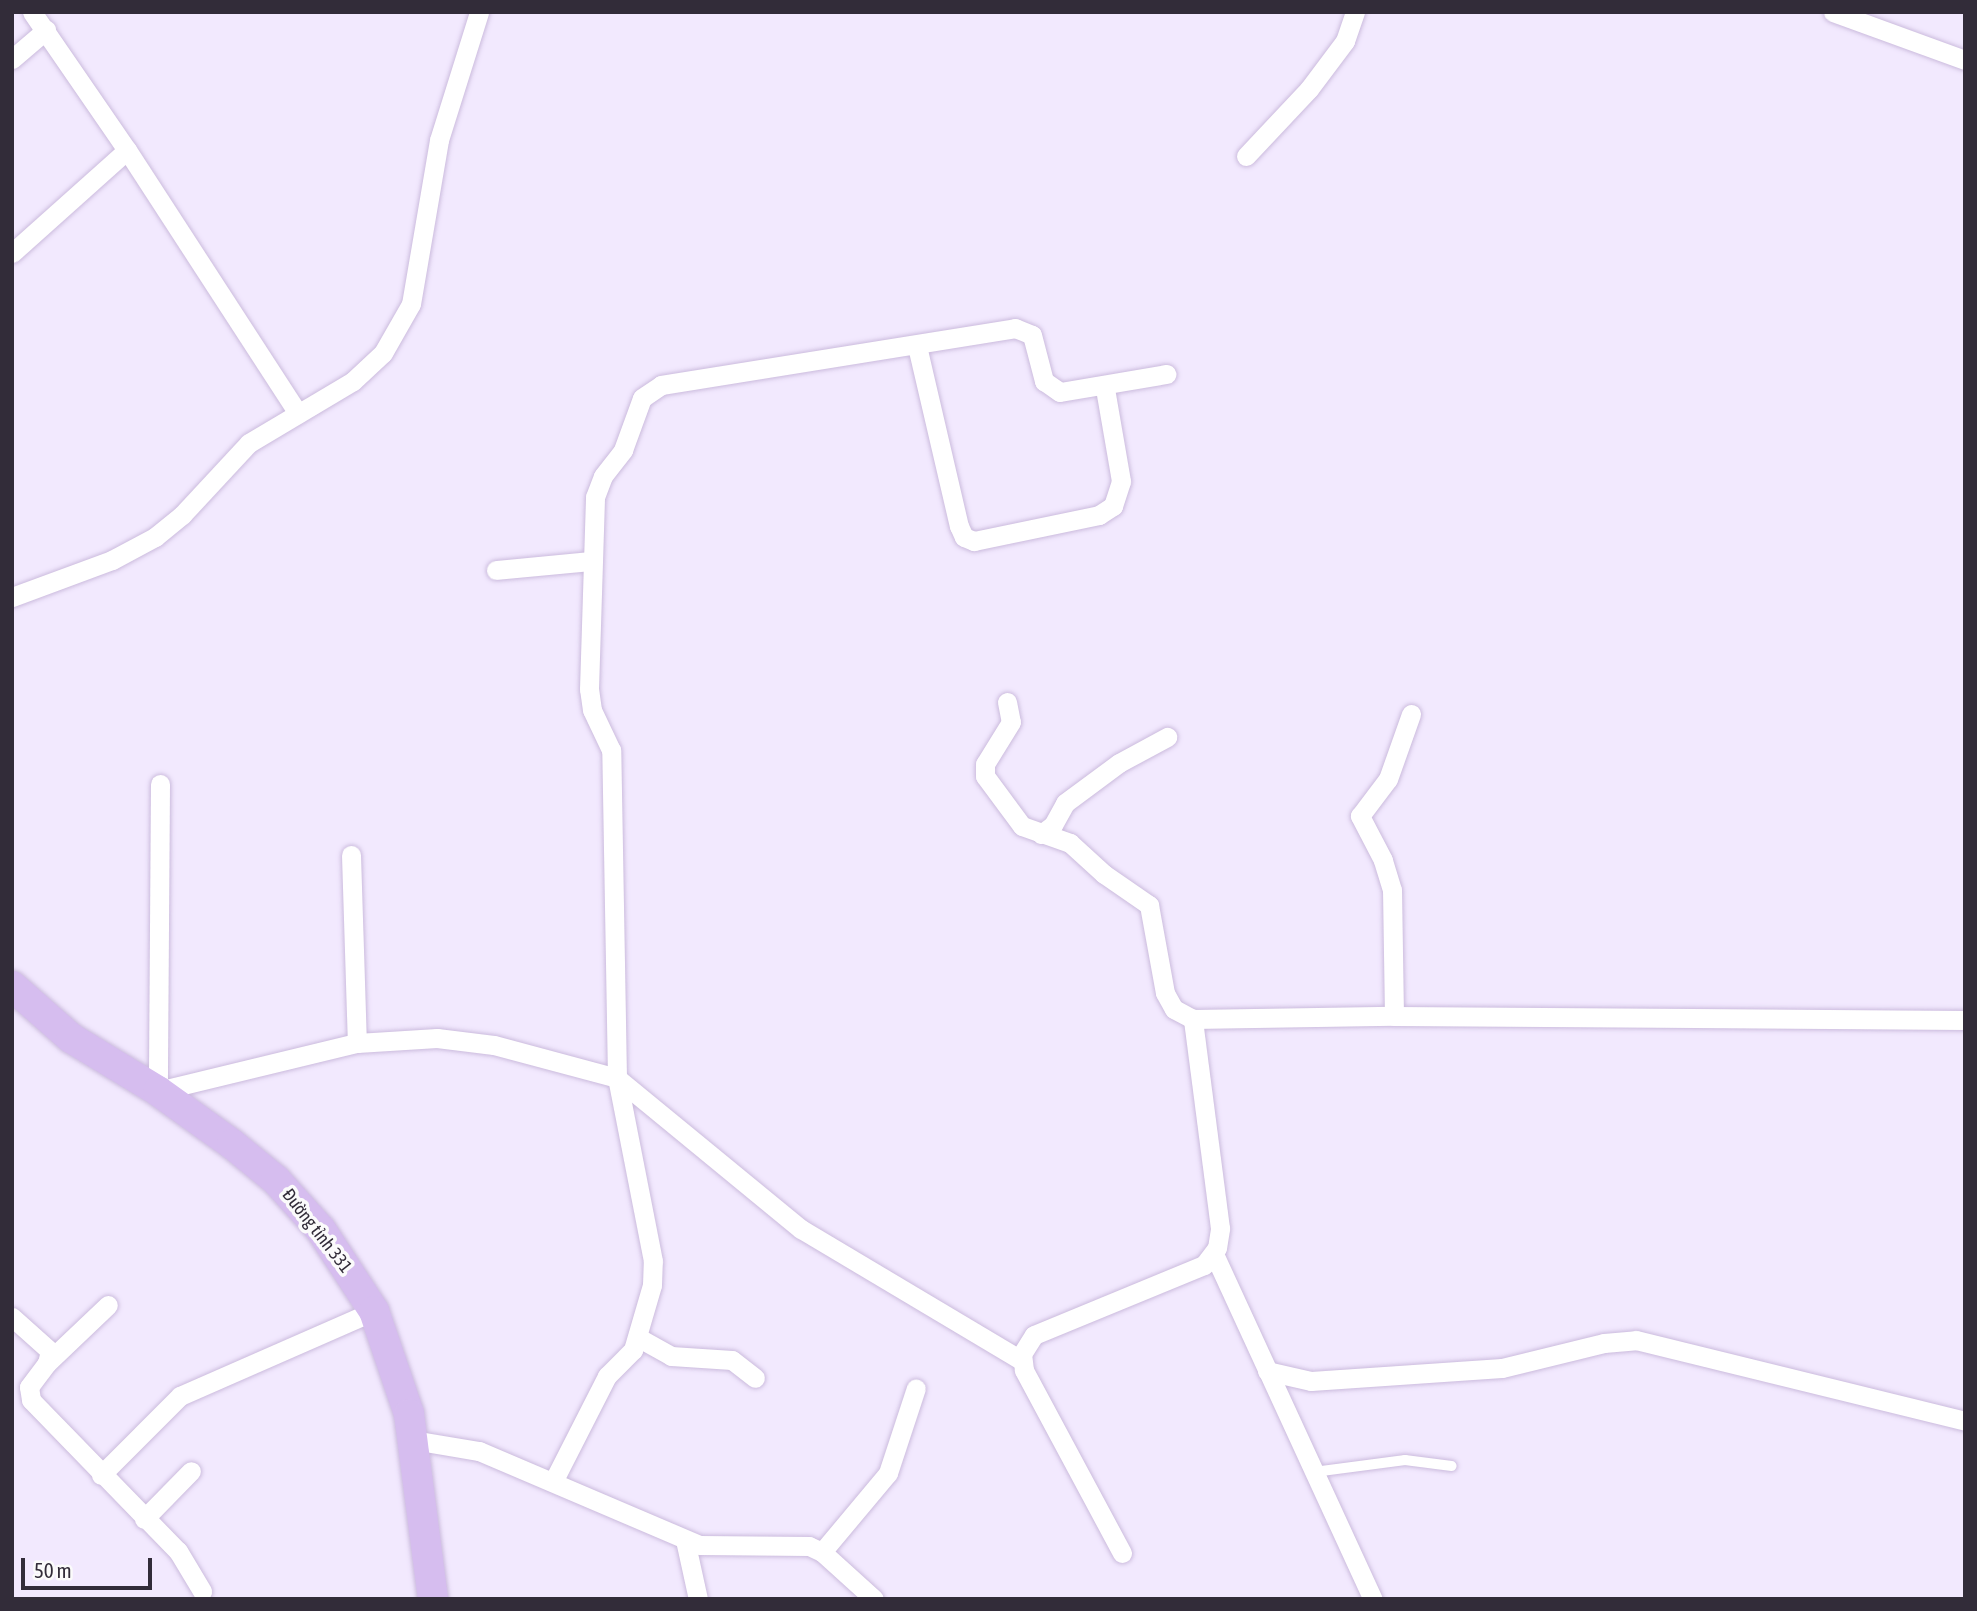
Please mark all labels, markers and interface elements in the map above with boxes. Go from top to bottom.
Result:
street label: Đường tỉnh 331 [277,1185,357,1277]
scale bar [24,1544,156,1588]
text: 50 m [34,1558,72,1582]

